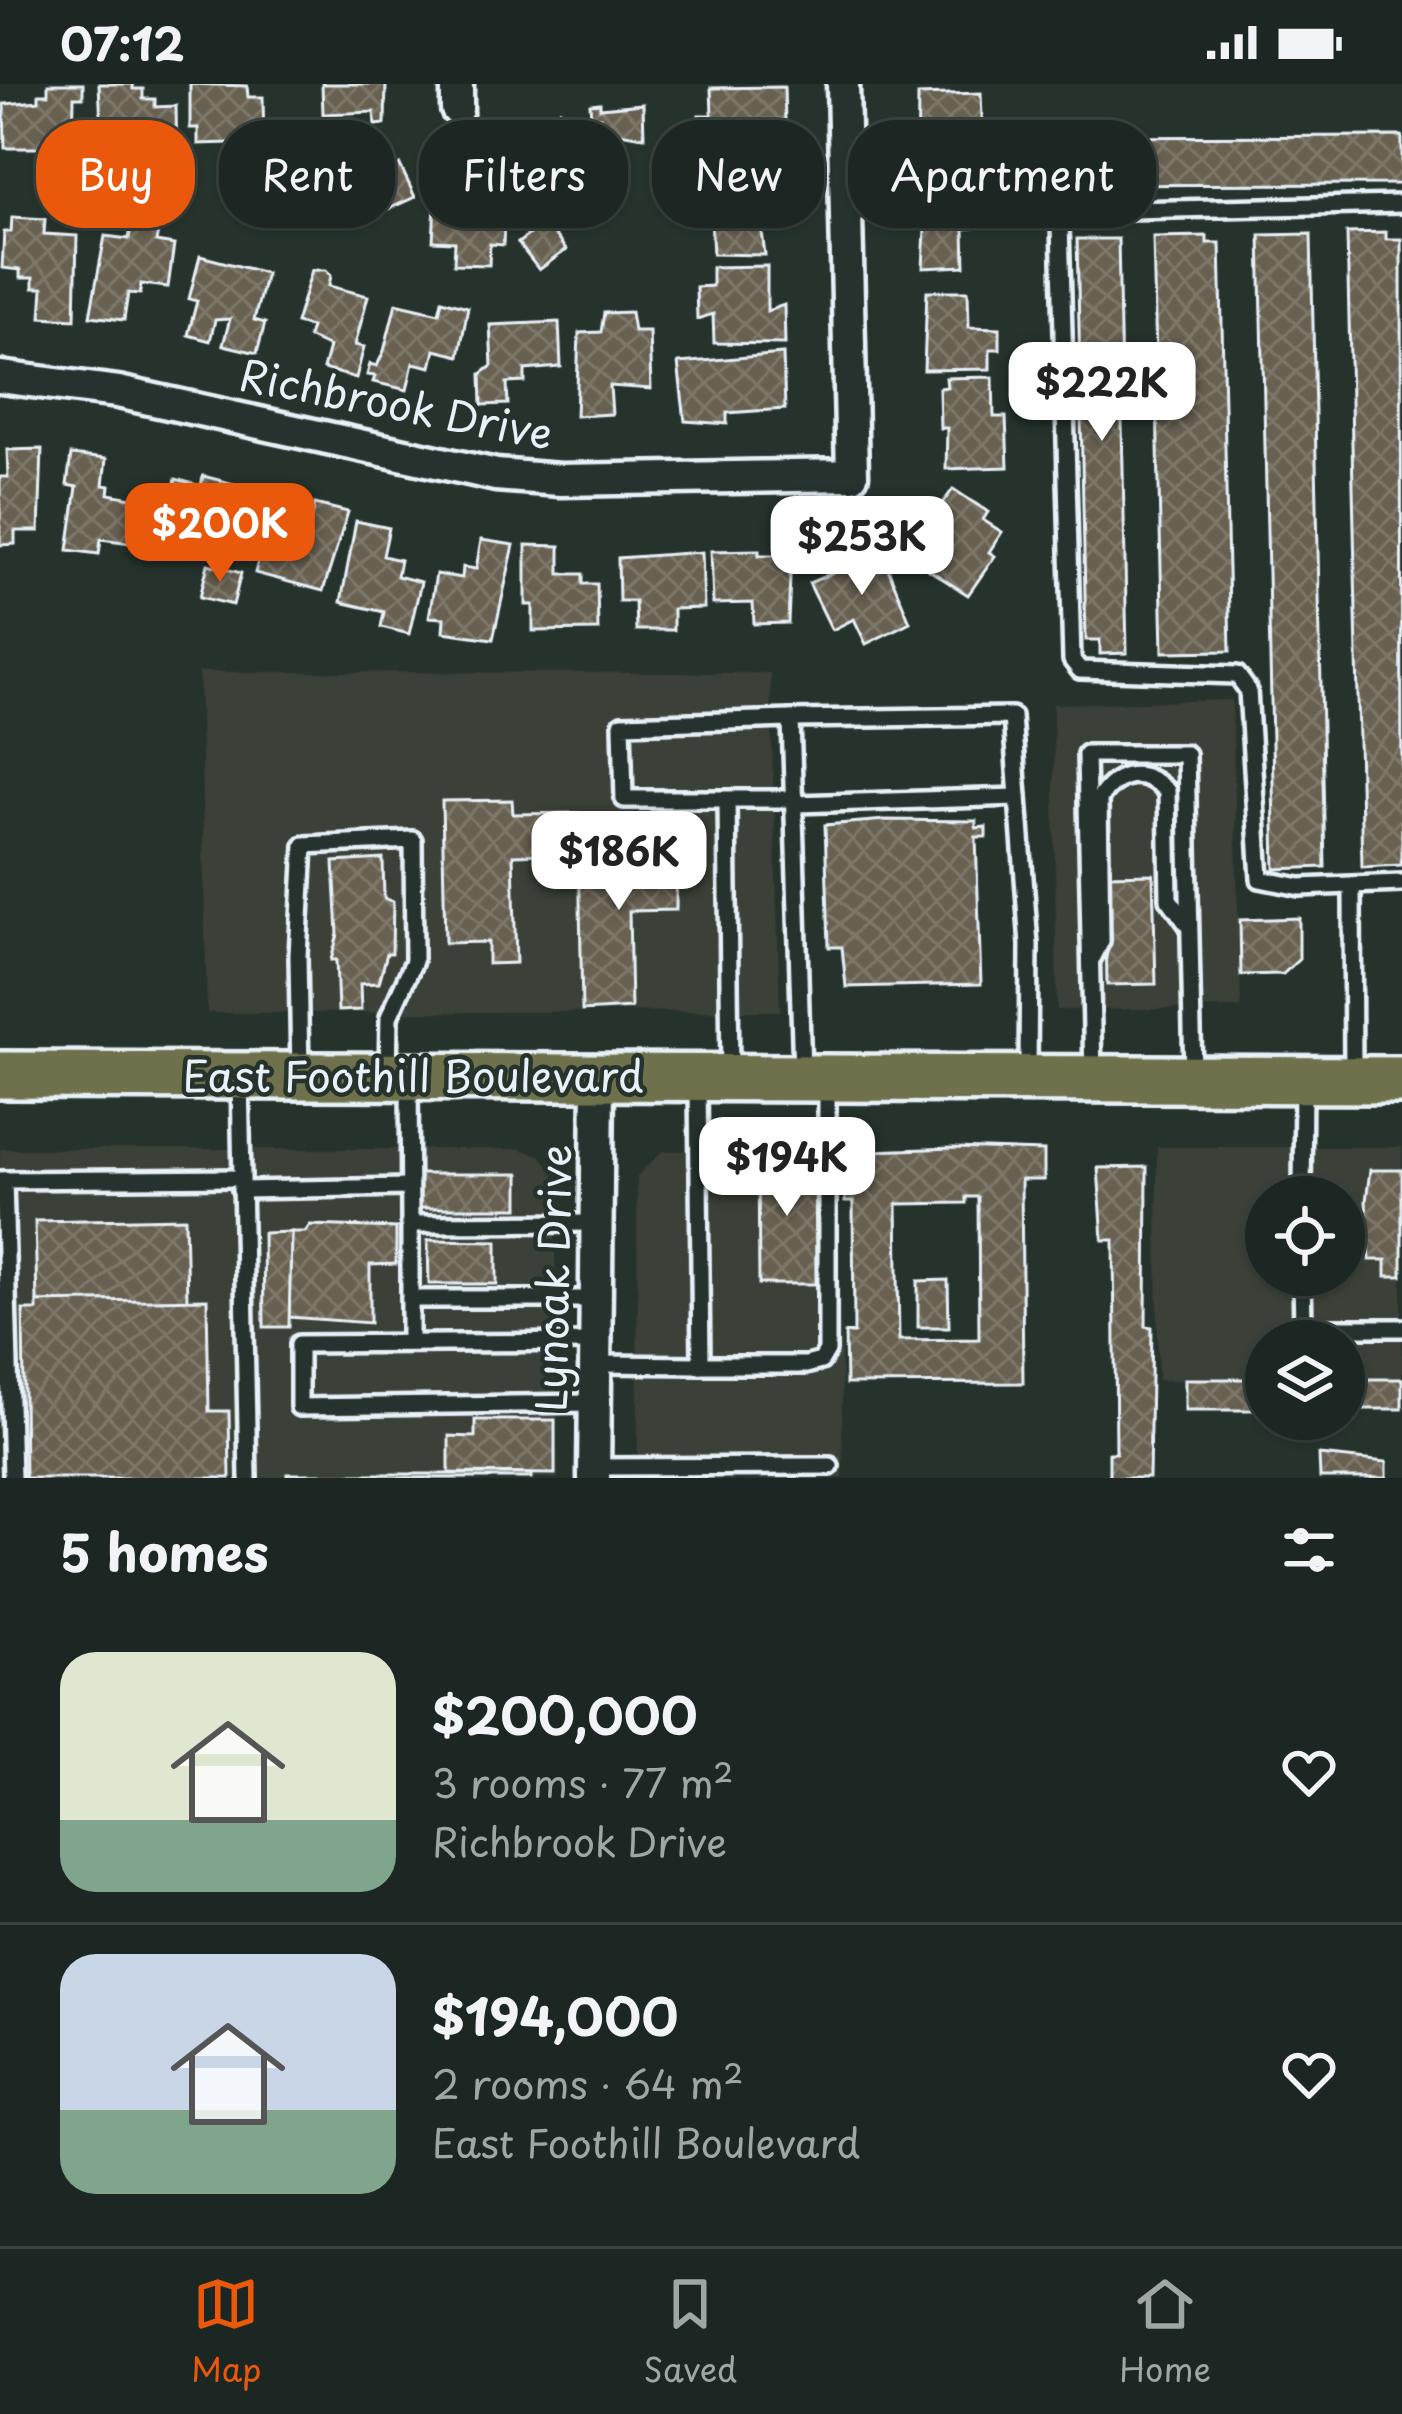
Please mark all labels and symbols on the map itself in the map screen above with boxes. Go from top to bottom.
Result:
street label: Richbrook Drive [235,341,558,464]
pin: $222K [1018,342,1186,444]
pin: $200K [136,483,304,585]
pin: $253K [778,496,946,598]
pin: $186K [535,811,703,913]
street label: East Foothill Boulevard [182,1043,644,1106]
pin: $194K [703,1117,871,1219]
street label: Lynoak Drive [518,1144,585,1412]

